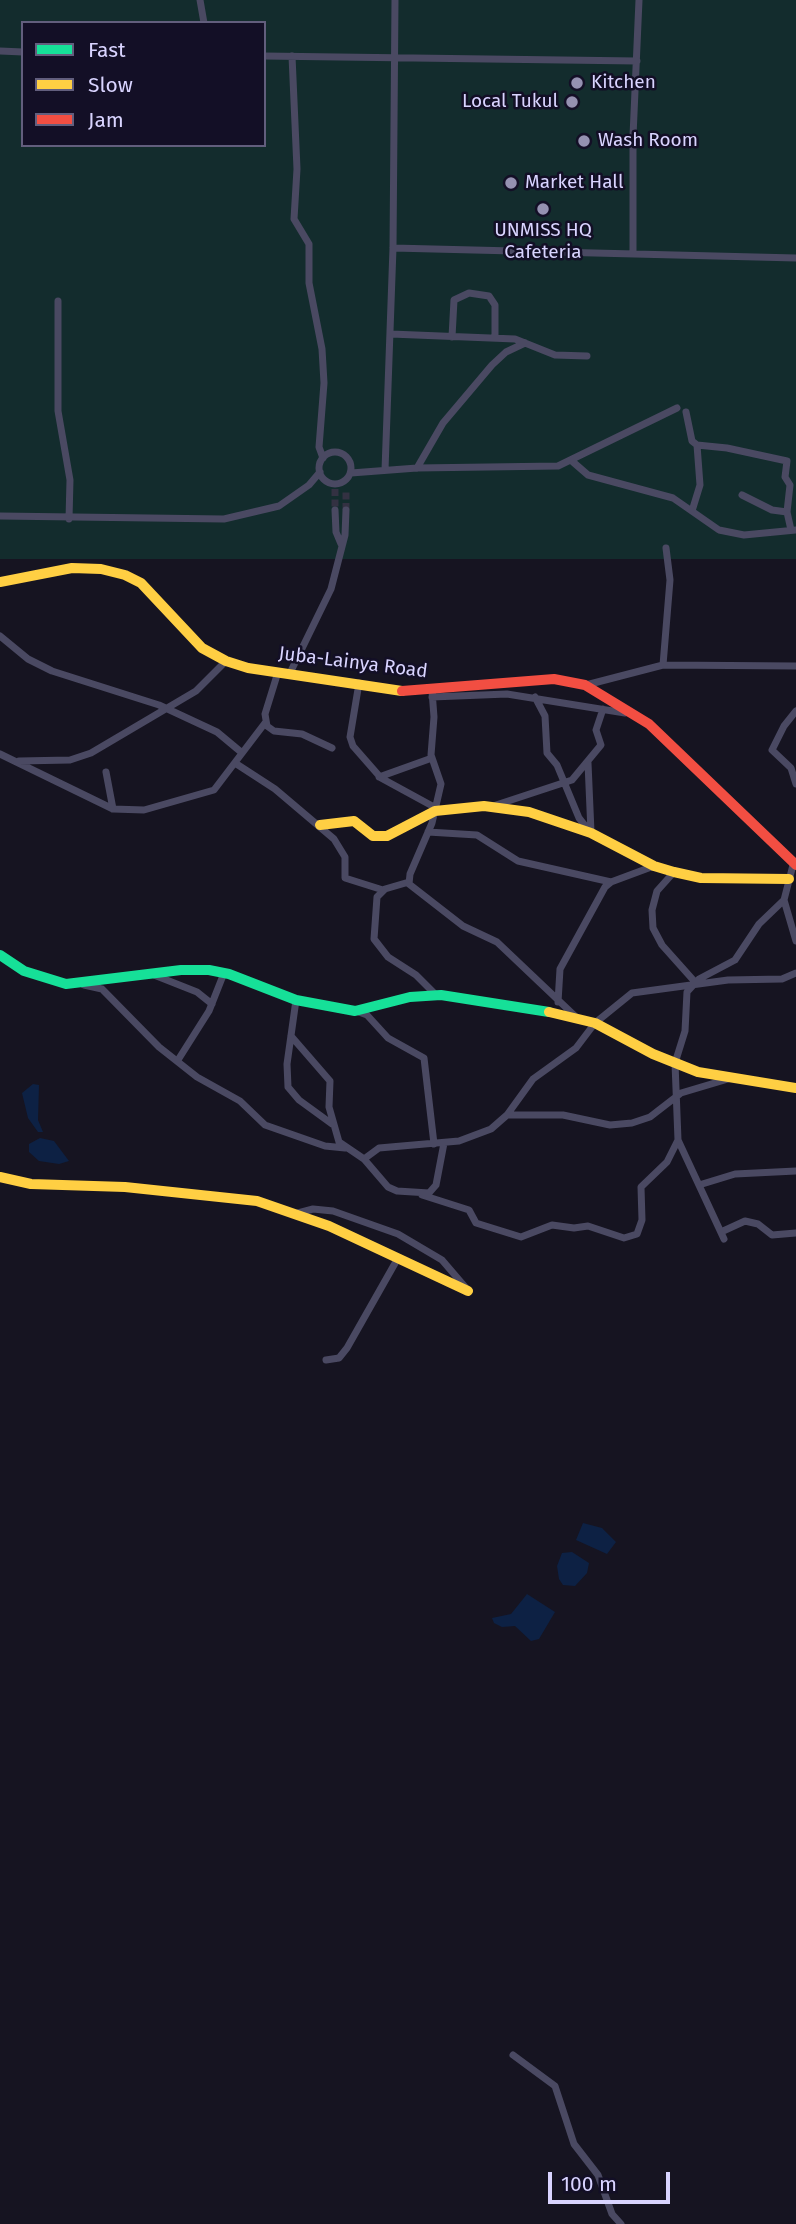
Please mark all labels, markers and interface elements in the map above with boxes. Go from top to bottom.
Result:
legend [21,21,266,147]
text: Fast [88,37,126,63]
text: Slow [88,72,133,98]
place label: Kitchen [591,72,656,94]
marker: Kitchen [569,75,585,91]
place label: Local Tukul [462,91,558,113]
marker: Local Tukul [564,94,580,110]
text: Jam [88,107,124,133]
place label: Wash Room [598,130,698,152]
marker: Wash Room [576,133,592,149]
place label: Market Hall [525,172,623,194]
marker: Market Hall [503,175,519,191]
marker: UNMISS HQ Cafeteria [535,201,551,217]
place label: UNMISS HQ Cafeteria [494,220,592,264]
street label: Juba-Lainya Road [277,643,429,683]
scale bar [551,2158,674,2202]
text: 100 m [561,2171,617,2197]

